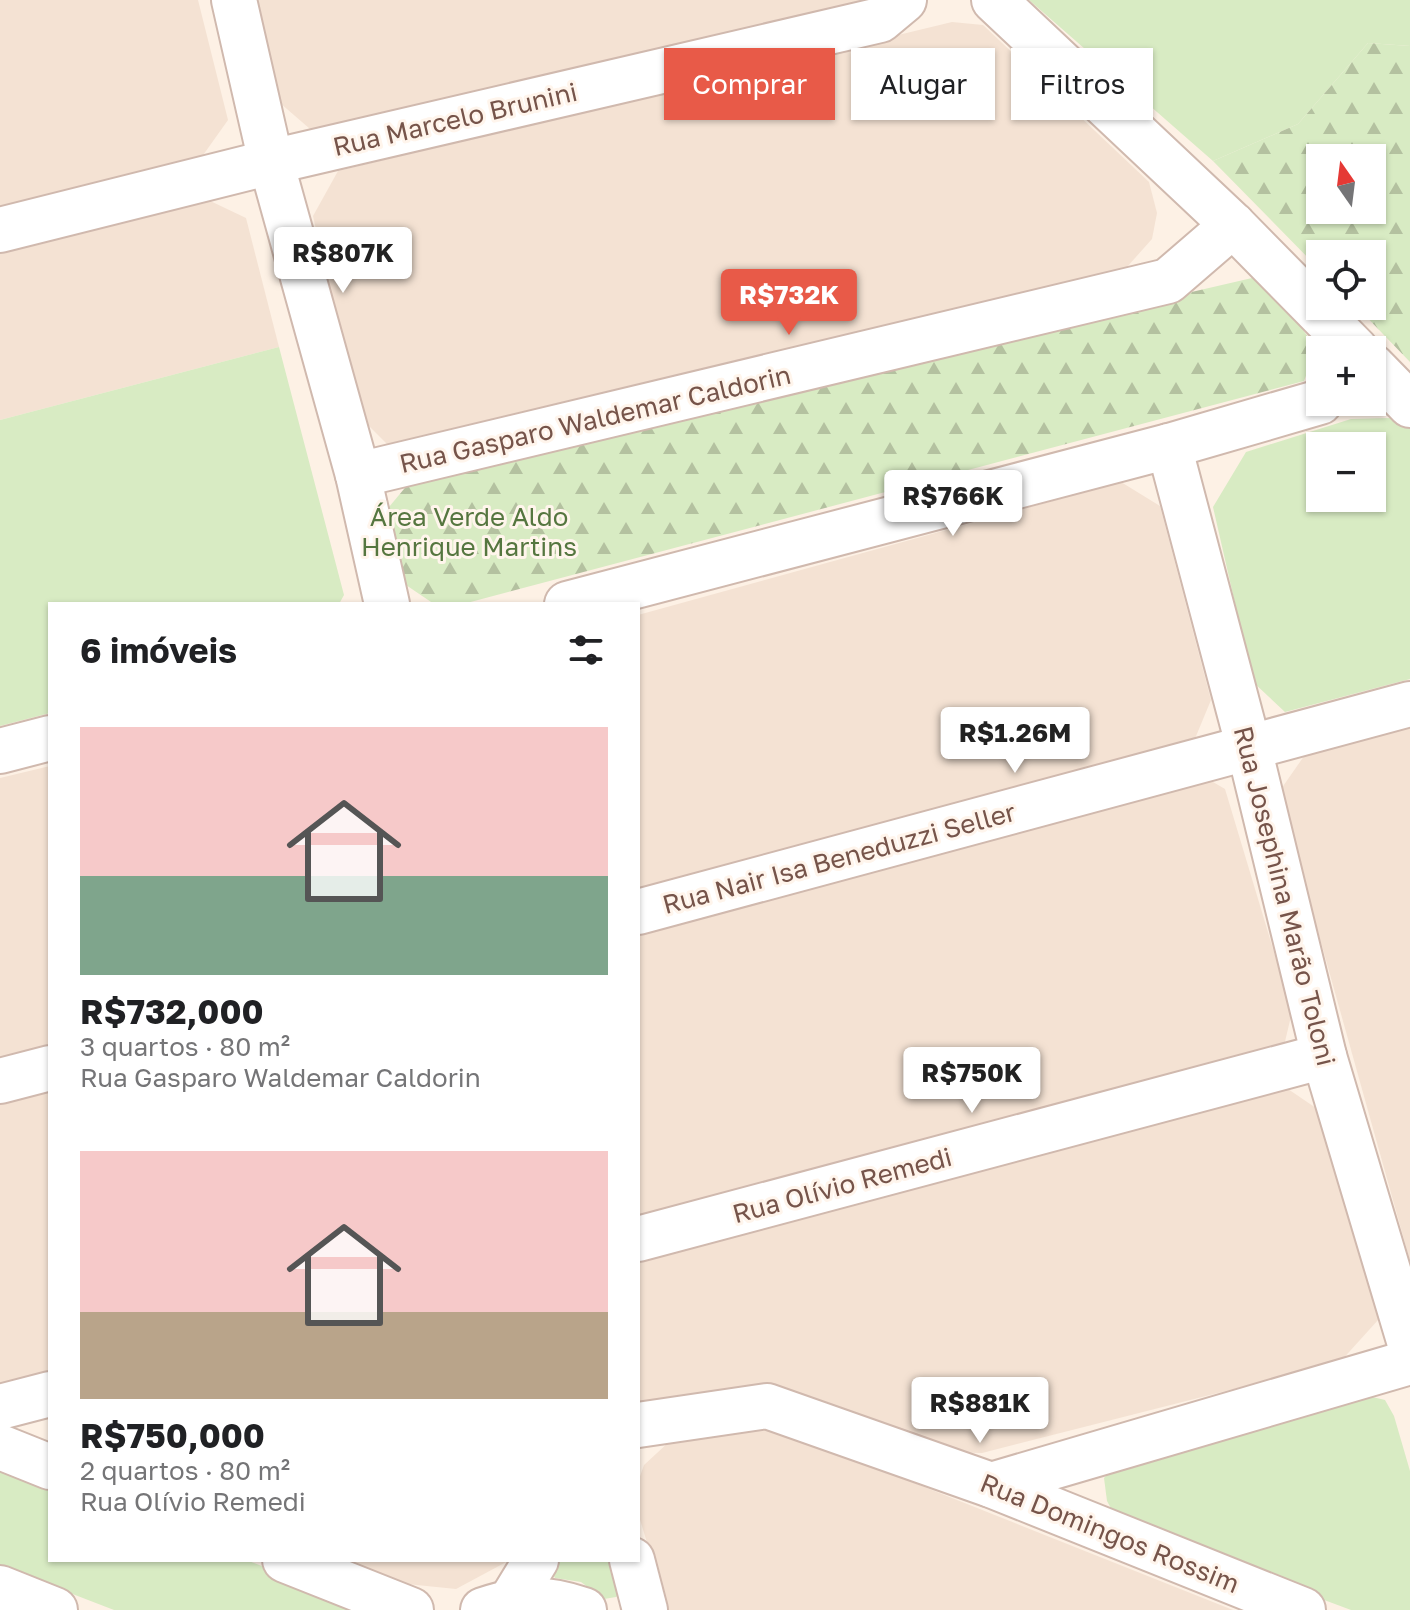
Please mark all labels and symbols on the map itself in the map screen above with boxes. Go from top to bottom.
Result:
street label: Rua Marcelo Brunini [330,76,580,162]
north arrow [1306,144,1386,224]
pin: R$807K [278,227,408,295]
pin: R$732K [724,269,854,337]
street label: Rua Gasparo Waldemar Caldorin [396,359,794,479]
pin: R$766K [888,470,1018,538]
park label: Área Verde Aldo Henrique Martins [361,501,577,562]
pin: R$1.26M [941,707,1089,775]
street label: Rua Josephina Marão Toloni [1228,723,1342,1069]
street label: Rua Nair Isa Beneduzzi Seller [659,796,1019,920]
pin: R$750K [907,1047,1037,1115]
street label: Rua Olívio Remedi [729,1141,955,1229]
pin: R$881K [915,1377,1045,1445]
street label: Rua Domingos Rossim [976,1467,1244,1599]

